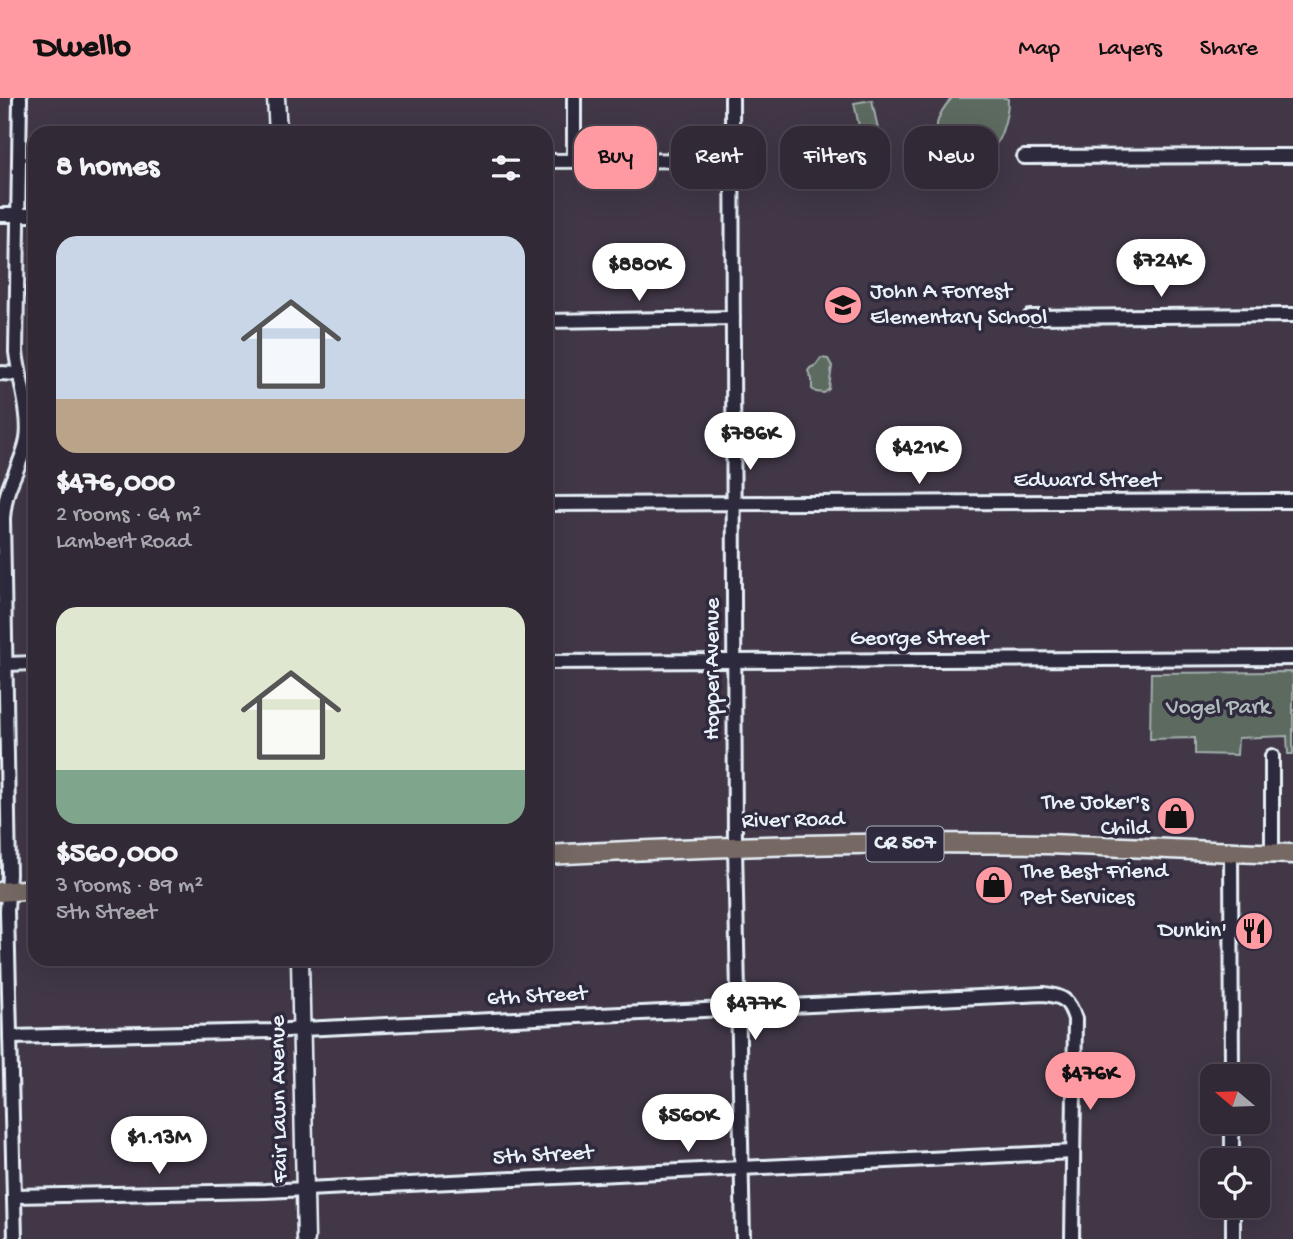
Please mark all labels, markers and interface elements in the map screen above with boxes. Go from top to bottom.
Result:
text: Dwello [35,30,131,68]
text: Map [1018,35,1060,64]
text: Layers [1098,35,1162,64]
text: Share [1200,35,1258,64]
chip: Buy [574,126,657,189]
chip: Rent [671,126,766,189]
chip: Filters [780,126,890,189]
chip: New [904,126,998,189]
icon: filters [487,149,525,187]
text: 8 homes [56,151,159,186]
pin: $724K [1112,240,1210,299]
pin: $880K [590,244,688,303]
text: $724K [1132,248,1190,275]
text: $880K [608,252,670,279]
place label: John A Forrest Elementary School [870,279,1047,332]
icon: home [228,281,354,407]
school or university icon: John A Forrest Elementary School [822,284,864,326]
pin: $786K [701,412,799,472]
text: $786K [720,421,780,448]
pin: $421K [870,426,968,486]
text: $421K [892,435,946,462]
text: $476,000 [56,467,175,502]
street label: Edward Street [1014,468,1162,495]
text: 2 rooms · 64 m² [56,502,201,529]
text: Lambert Road [56,529,191,556]
street label: Hopper Avenue [700,597,727,740]
street label: George Street [850,626,990,653]
icon: home [228,652,354,778]
park label: Vogel Park [1165,695,1273,722]
place label: The Joker's Child [1040,790,1151,843]
shop icon: The Joker's Child [1155,795,1197,837]
street label: River Road [741,807,846,835]
road number: CR 507 [866,826,944,862]
text: $560,000 [56,838,178,873]
place label: The Best Friend Pet Services [1019,859,1169,912]
shop icon: The Best Friend Pet Services [973,864,1015,906]
text: 3 rooms · 89 m² [56,873,203,900]
text: 5th Street [56,900,157,927]
restaurant icon: Dunkin' [1233,910,1275,952]
place label: Dunkin' [1156,918,1227,945]
street label: 6th Street [486,981,589,1013]
pin: $477K [706,982,804,1042]
text: $477K [726,991,784,1018]
street label: Fair Lawn Avenue [265,1014,295,1184]
pin: $476K [1041,1052,1139,1112]
text: $476K [1061,1061,1119,1088]
north arrow [1200,1064,1270,1134]
map controls [1200,1064,1270,1218]
pin: $560K [639,1094,737,1154]
text: $560K [658,1103,718,1130]
pin: $1.13M [102,1116,216,1176]
text: $1.13M [127,1125,191,1152]
street label: 5th Street [492,1140,596,1172]
button: locate [1200,1148,1270,1218]

